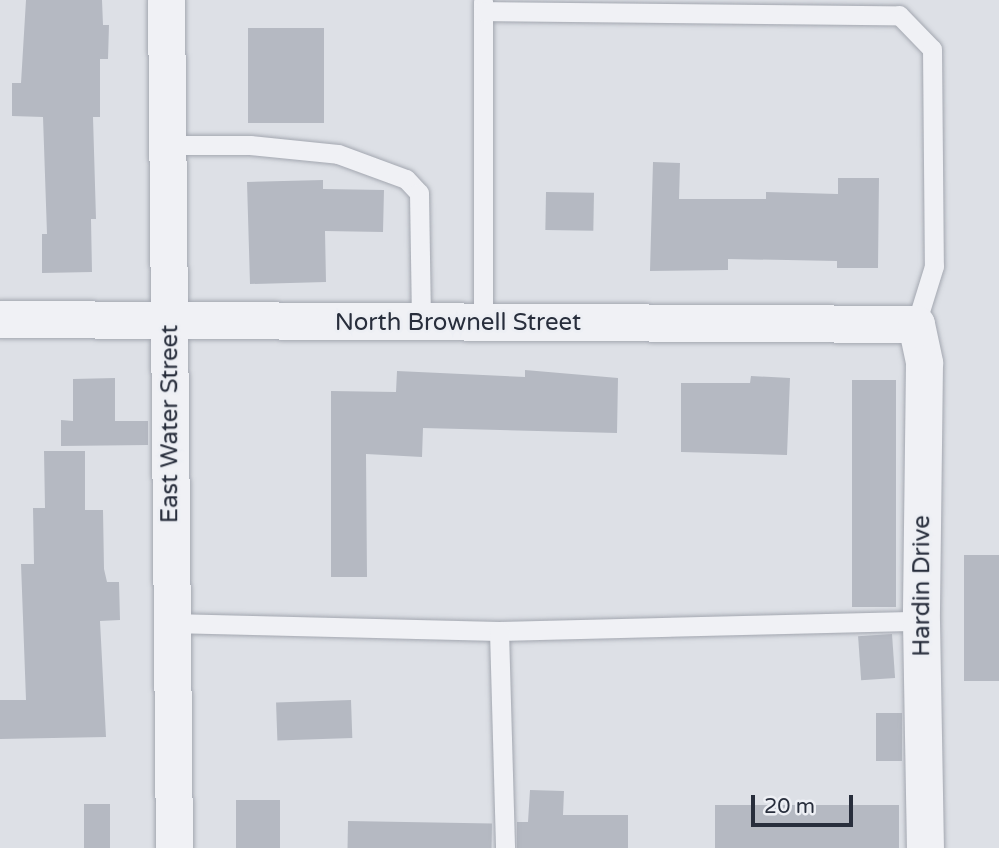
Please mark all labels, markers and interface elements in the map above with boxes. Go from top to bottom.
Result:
street label: North Brownell Street [335,309,581,337]
street label: East Water Street [156,325,184,523]
street label: Hardin Drive [908,515,936,657]
scale bar [754,782,856,826]
text: 20 m [764,794,815,819]

